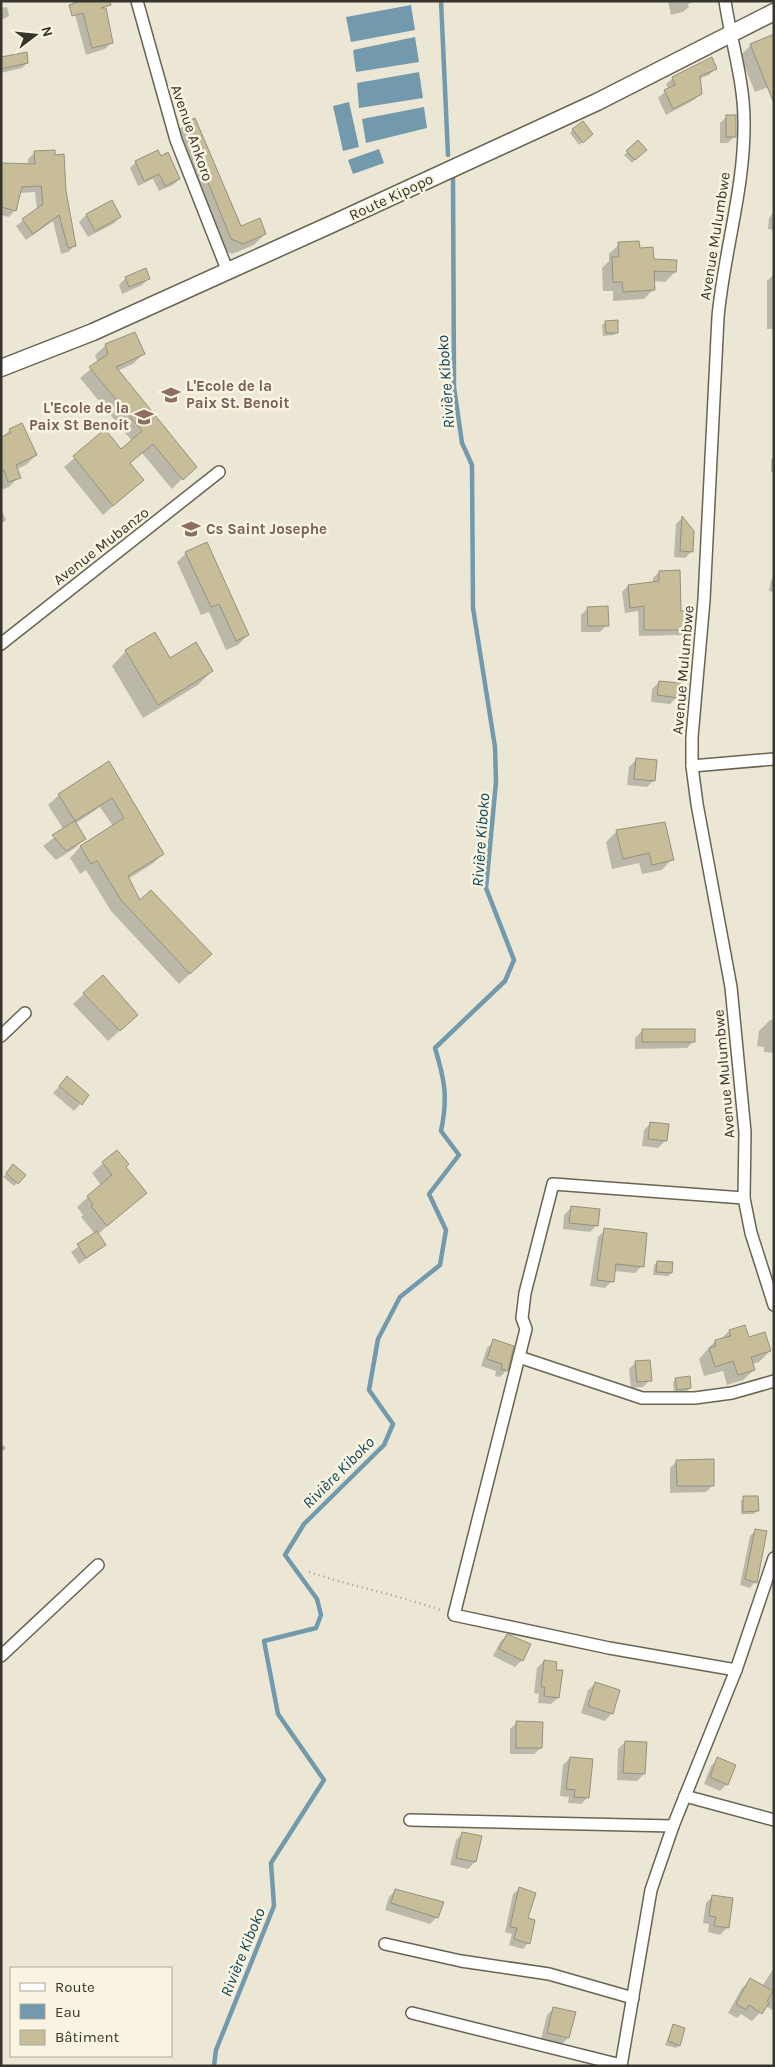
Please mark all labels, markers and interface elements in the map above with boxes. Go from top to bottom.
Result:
north arrow [10,10,60,60]
text: N [37,24,57,39]
street label: Avenue Ankoro [167,82,217,184]
street label: Route Kipopo [346,170,436,224]
street label: Avenue Mulumbwe [696,171,734,301]
water label: Rivière Kiboko [433,334,458,429]
place label: L'Ecole de la Paix St. Benoit [186,377,289,412]
school or university icon: L'Ecole de la Paix St. Benoit [160,384,182,406]
place label: L'Ecole de la Paix St Benoit [29,399,129,434]
school or university icon: L'Ecole de la Paix St Benoit [133,406,155,428]
street label: Avenue Mubanzo [50,503,152,589]
school or university icon: Cs Saint Josephe [180,518,202,540]
place label: Cs Saint Josephe [206,520,327,538]
street label: Avenue Mulumbwe [668,605,698,735]
water label: Rivière Kiboko [468,792,493,887]
street label: Avenue Mulumbwe [709,1009,739,1139]
water label: Rivière Kiboko [298,1432,378,1512]
water label: Rivière Kiboko [216,1905,269,1999]
legend [10,1967,172,2057]
text: Route [55,1978,95,1996]
text: Eau [55,2003,81,2021]
text: Bâtiment [55,2028,119,2046]

